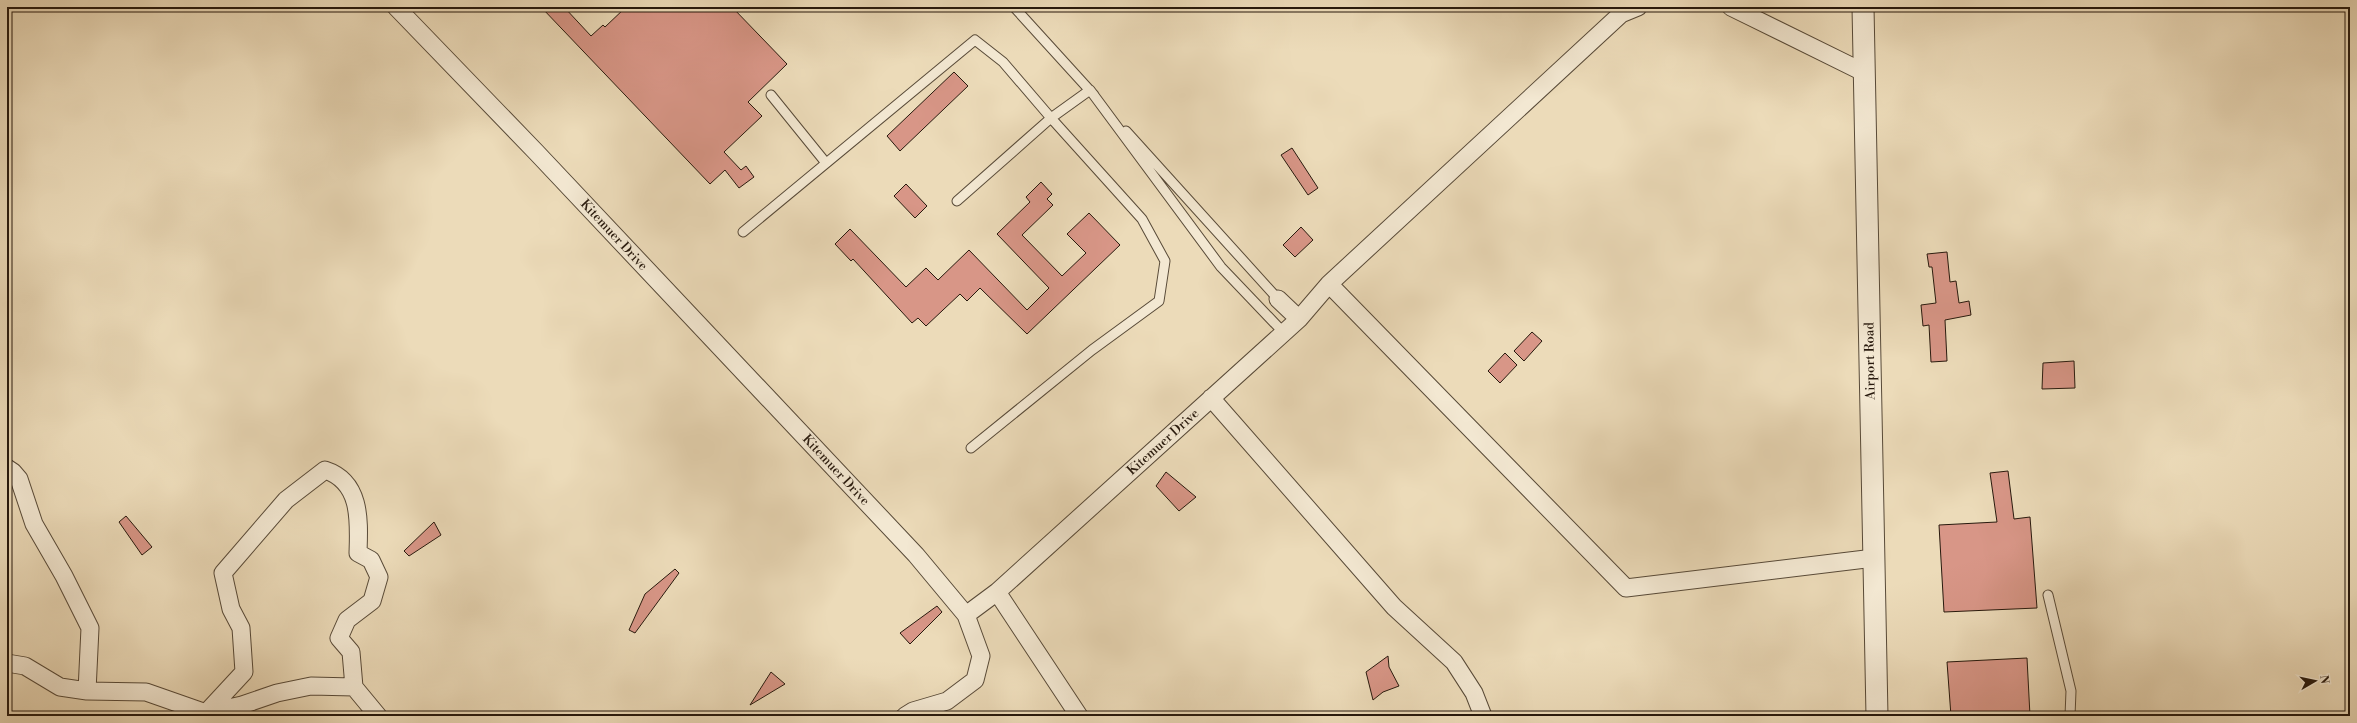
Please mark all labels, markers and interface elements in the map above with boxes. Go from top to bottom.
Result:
street label: Kitemuer Drive [577,196,651,274]
street label: Airport Road [1861,322,1879,401]
street label: Kitemuer Drive [1124,405,1203,479]
street label: Kitemuer Drive [799,431,873,509]
north arrow [2295,661,2335,701]
text: N [2316,674,2332,685]

